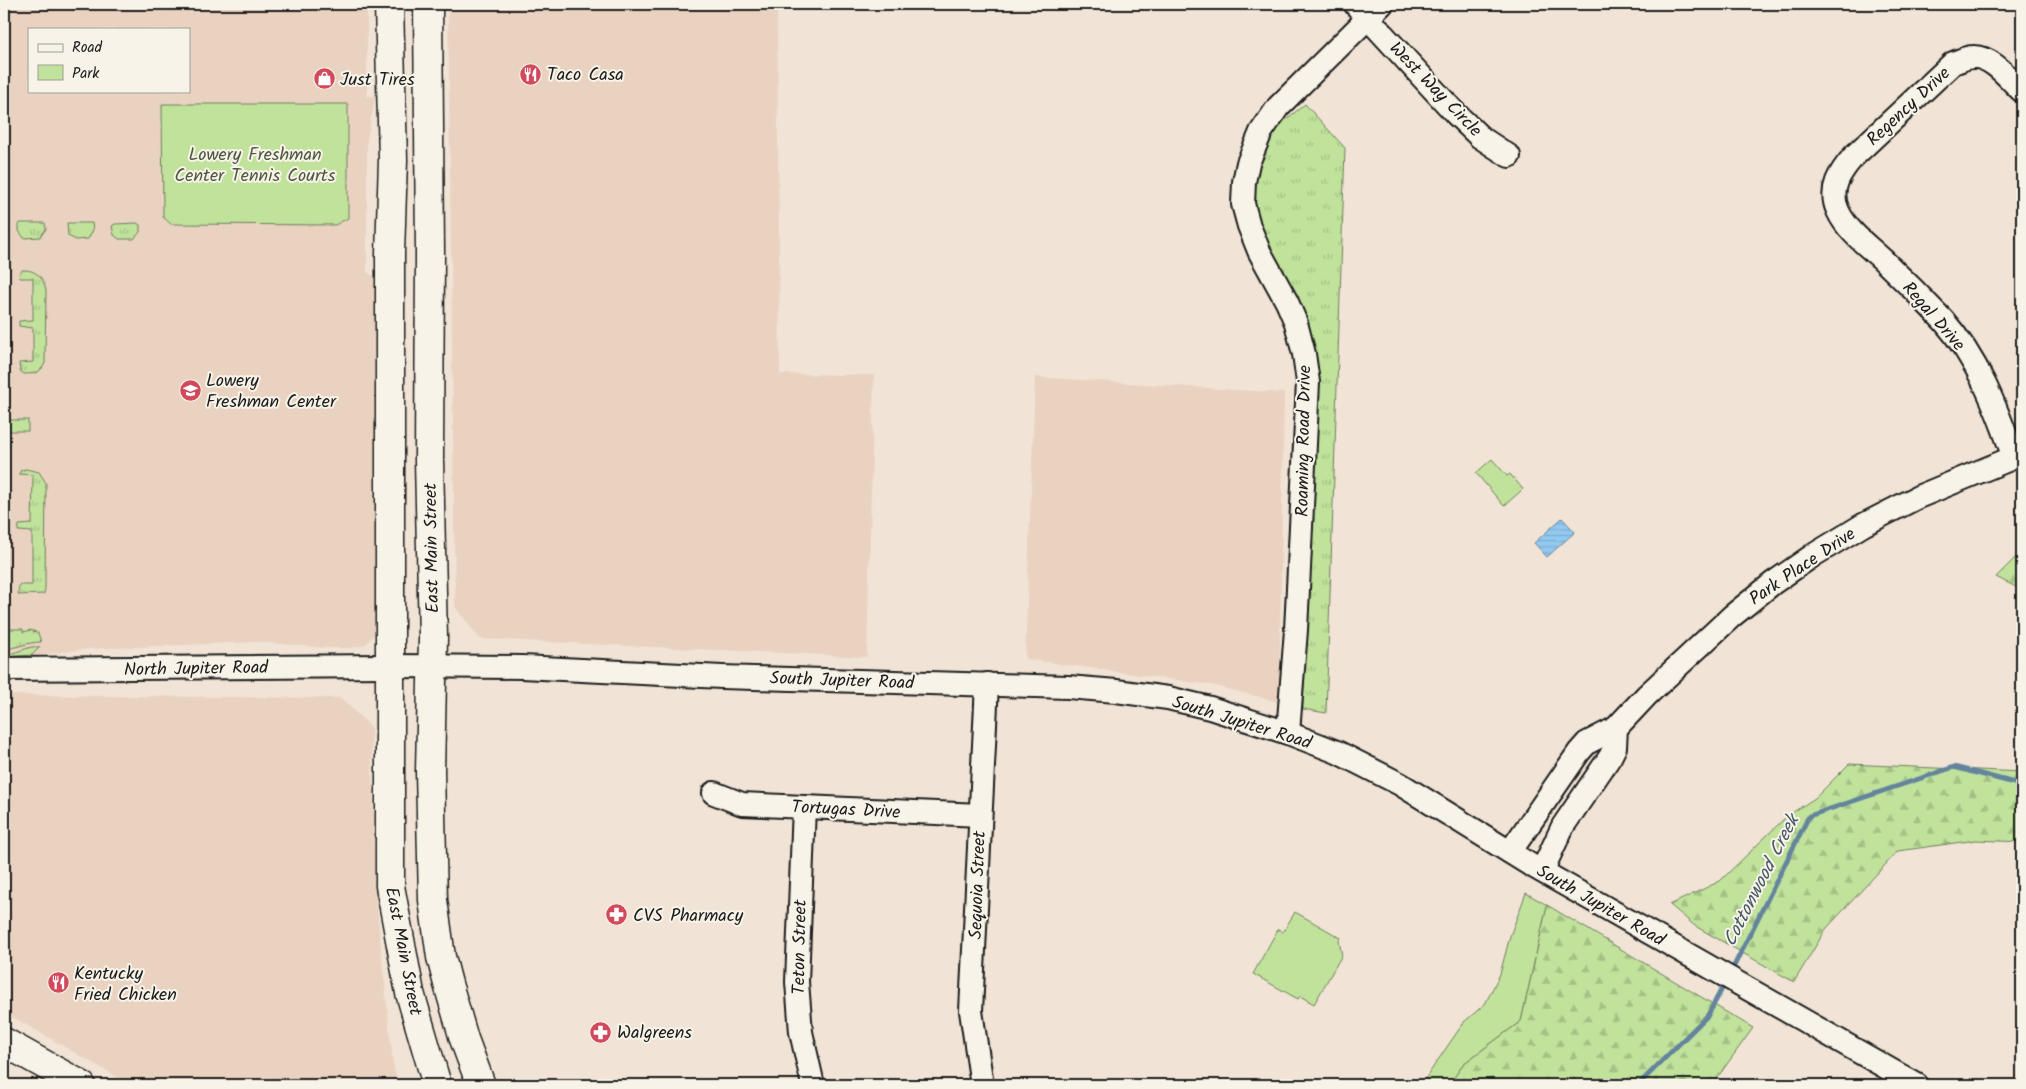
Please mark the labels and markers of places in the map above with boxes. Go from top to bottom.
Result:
place label: Taco Casa [547,61,624,90]
restaurant icon: Taco Casa [519,62,543,86]
place label: Just Tires [340,66,415,95]
shop icon: Just Tires [312,67,336,91]
place label: Lowery Freshman Center [206,367,337,417]
school or university icon: Lowery Freshman Center [178,378,202,402]
place label: CVS Pharmacy [633,902,744,931]
pharmacy icon: CVS Pharmacy [605,903,629,927]
place label: Kentucky Fried Chicken [74,960,177,1010]
restaurant icon: Kentucky Fried Chicken [46,971,70,995]
place label: Walgreens [617,1019,692,1048]
pharmacy icon: Walgreens [589,1020,613,1044]

